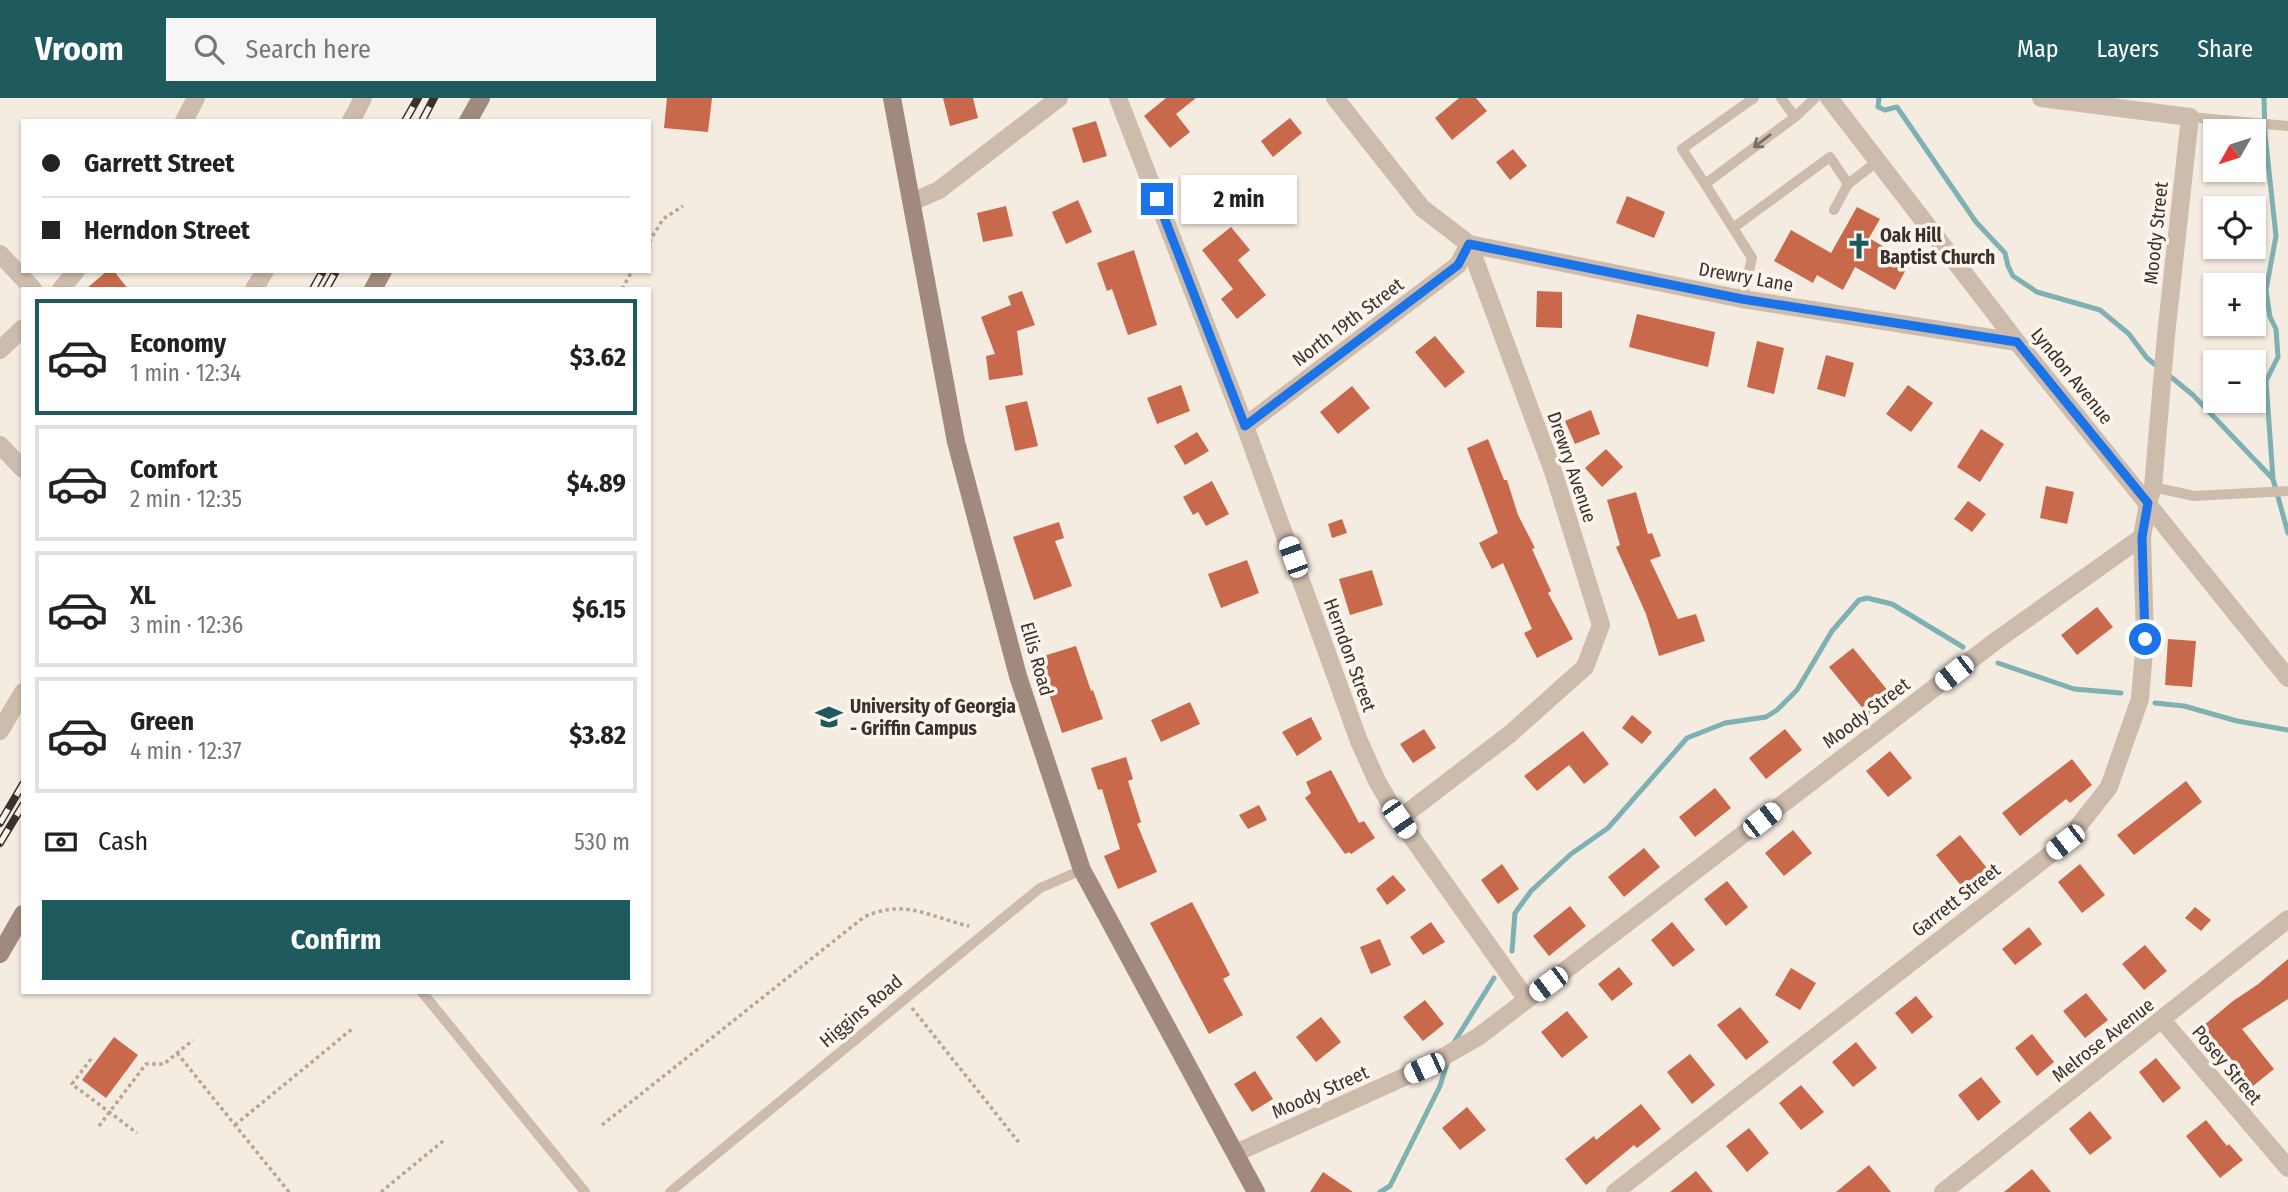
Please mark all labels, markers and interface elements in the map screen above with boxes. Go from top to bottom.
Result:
search box [166,18,656,81]
text: Vroom [35,29,124,69]
icon: search [190,30,228,68]
text: Search here [246,34,371,65]
text: Map [2017,35,2059,63]
text: Layers [2097,35,2159,63]
text: Share [2197,35,2253,63]
north arrow [2203,119,2266,182]
map controls [2203,119,2266,413]
one-way arrow [1753,134,1772,149]
text: Garrett Street [84,148,234,179]
callout: 2 min [1182,174,1297,224]
street label: Moody Street [2139,180,2173,286]
route end [1141,183,1173,215]
text: 2 min [1214,185,1265,213]
button: locate [2203,196,2266,259]
text: Herndon Street [84,215,250,246]
place label: Oak Hill Baptist Church [1880,224,1995,269]
church icon: Oak Hill Baptist Church [1844,231,1874,261]
street label: Drewry Lane [1697,257,1795,297]
street label: North 19th Street [1288,272,1409,371]
button: + [2203,273,2266,336]
street label: Lyndon Avenue [2026,323,2118,429]
icon: car [46,326,109,389]
text: Economy [130,328,226,359]
text: $3.62 [570,342,626,373]
button: − [2203,350,2266,413]
text: 1 min · 12:34 [130,359,241,387]
street label: Drewry Avenue [1542,409,1602,525]
icon: car [46,452,109,515]
text: Comfort [130,454,218,485]
text: $4.89 [567,468,626,499]
text: 2 min · 12:35 [130,485,242,513]
car [1276,534,1311,580]
icon: car [46,578,109,641]
text: XL [130,580,156,611]
text: $6.15 [572,594,626,625]
street label: Herndon Street [1319,595,1381,716]
text: 3 min · 12:36 [130,611,243,639]
street label: Ellis Road [1016,620,1058,698]
route start [2129,623,2161,655]
car [1931,652,1978,694]
street label: Moody Street [1818,672,1915,753]
place label: University of Georgia - Griffin Campus [850,695,1016,740]
school or university icon: University of Georgia - Griffin Campus [814,702,844,732]
icon: car [46,704,109,767]
text: Green [130,706,194,737]
text: $3.82 [569,720,626,751]
text: 4 min · 12:37 [130,737,242,765]
car [1379,796,1420,842]
car [1739,799,1786,841]
car [2042,821,2089,863]
icon: cash [42,823,80,861]
text: Cash [98,826,148,857]
text: 530 m [574,828,630,856]
street label: Garrett Street [1907,858,2005,942]
button: Confirm [42,900,630,980]
car [1525,963,1572,1005]
street label: Higgins Road [815,970,907,1052]
street label: Melrose Avenue [2047,993,2159,1087]
street label: Posey Street [2187,1021,2267,1110]
car [1401,1050,1448,1086]
street label: Moody Street [1268,1060,1373,1124]

